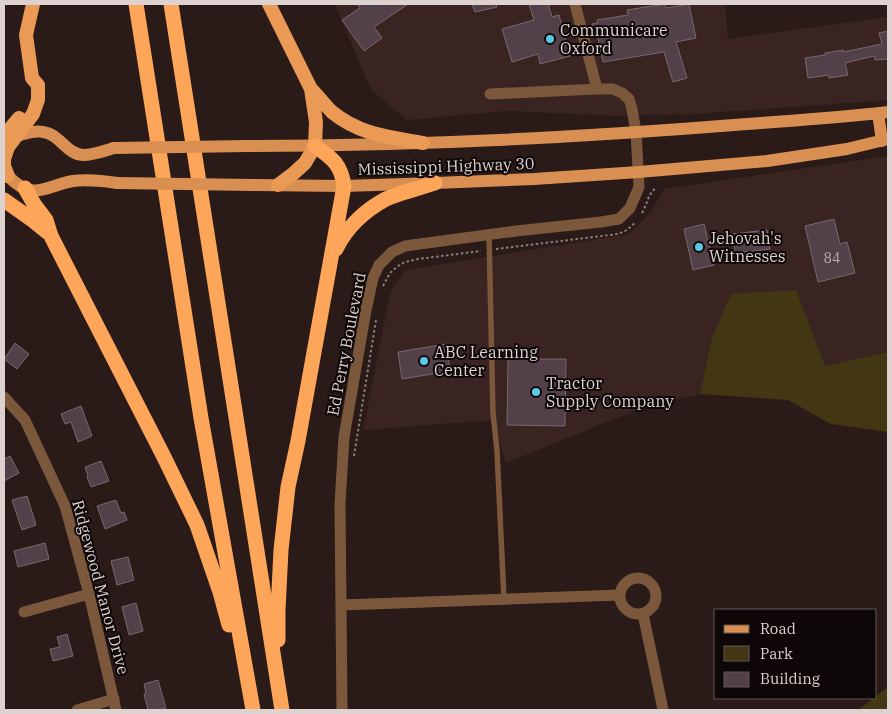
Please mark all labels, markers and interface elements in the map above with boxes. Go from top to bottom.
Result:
place label: Communicare Oxford [560,20,668,58]
marker: Communicare Oxford [544,33,556,45]
street label: Mississippi Highway 30 [357,153,535,179]
place label: Jehovah's Witnesses [709,228,786,266]
marker: Jehovah's Witnesses [693,241,705,253]
house number: 84 [824,249,840,267]
street label: Ed Perry Boulevard [322,270,370,417]
place label: ABC Learning Center [434,342,538,380]
marker: ABC Learning Center [418,355,430,367]
place label: Tractor Supply Company [546,373,674,411]
marker: Tractor Supply Company [530,386,542,398]
street label: Ridgewood Manor Drive [68,498,134,676]
legend [714,609,877,699]
text: Road [760,619,796,638]
text: Park [760,644,793,663]
text: Building [760,669,820,688]

